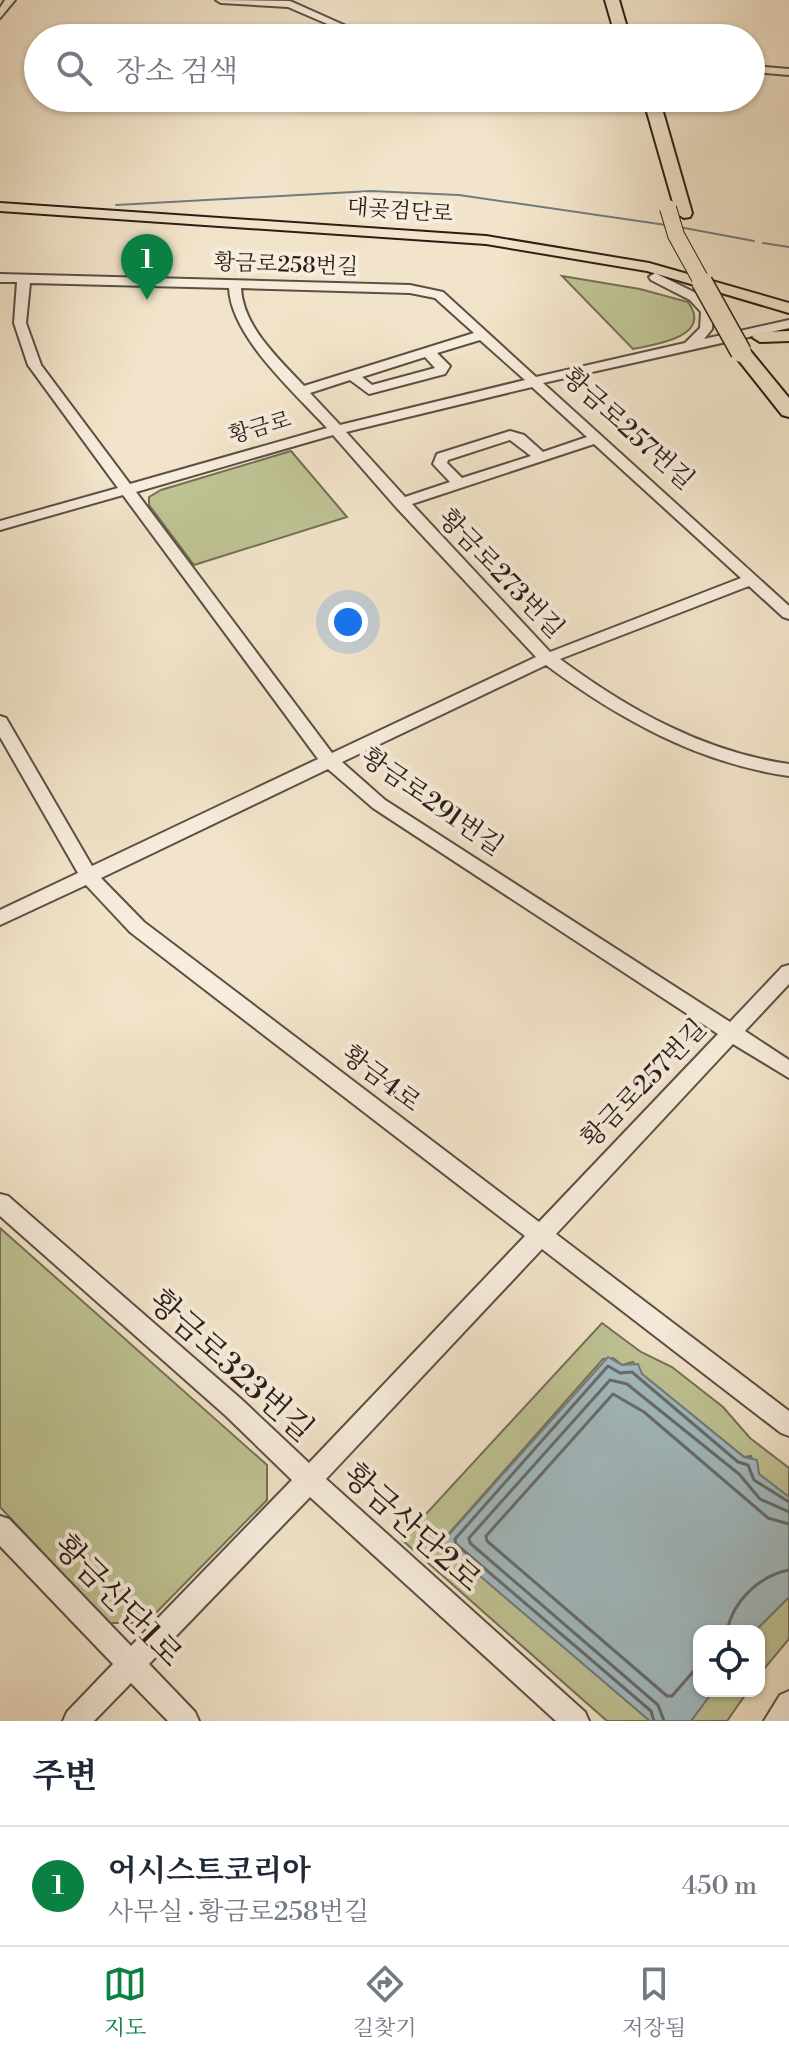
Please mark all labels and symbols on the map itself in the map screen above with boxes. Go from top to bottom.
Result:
street label: 대곶검단로 [346,194,454,228]
pin: 1 [121,234,173,300]
street label: 황금로258번길 [213,249,359,281]
street label: 황금로257번길 [555,361,701,497]
street label: 황금로 [226,406,294,450]
street label: 황금로273번길 [431,503,571,645]
your location [328,602,368,642]
street label: 황금로291번길 [355,741,509,863]
street label: 황금로257번길 [575,1013,713,1155]
street label: 황금4로 [335,1039,427,1119]
street label: 황금로323번길 [140,1282,322,1450]
street label: 황금산단2로 [334,1455,490,1601]
street label: 황금산단1로 [45,1527,191,1676]

